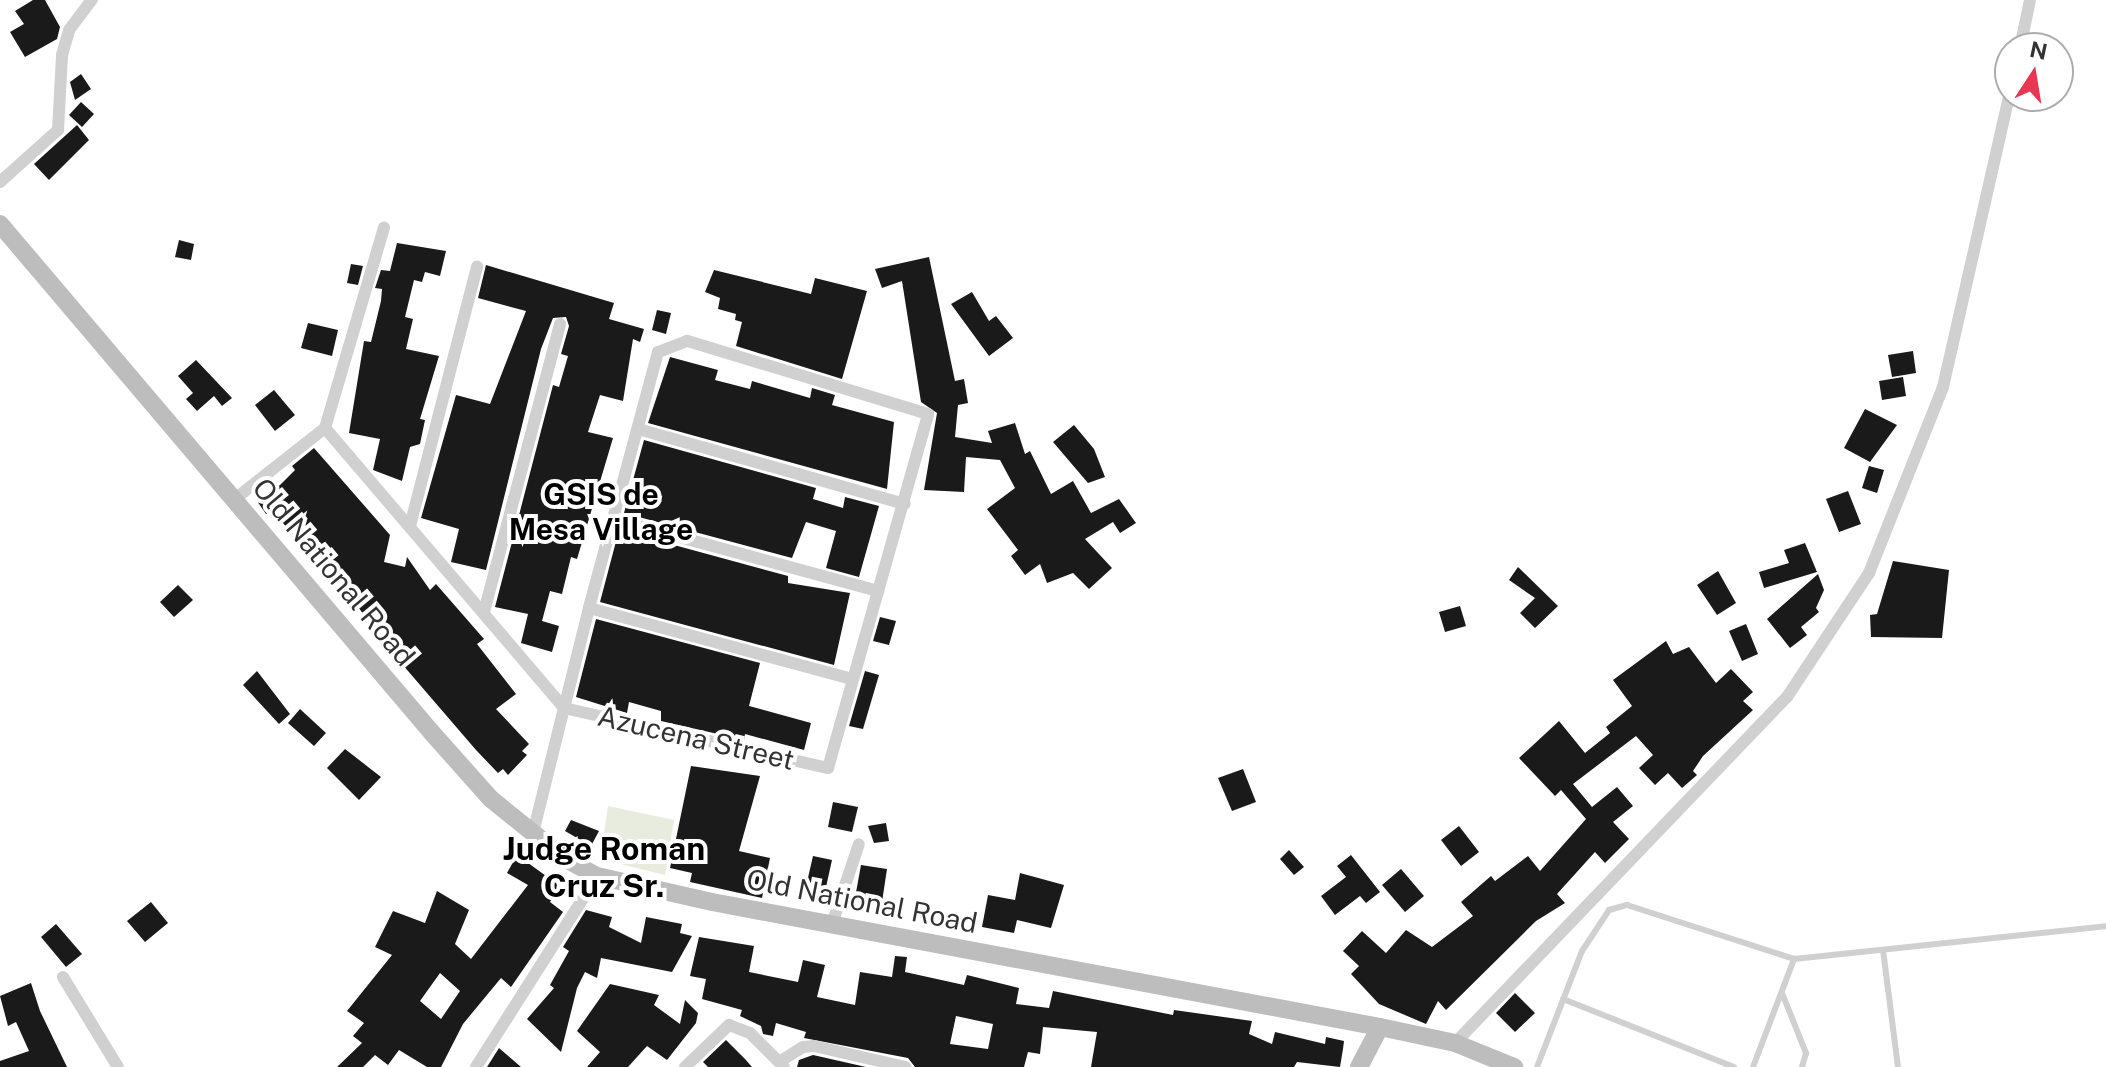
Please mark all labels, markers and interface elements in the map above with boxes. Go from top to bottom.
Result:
north arrow [1994,32,2074,112]
text: N [2027,36,2050,65]
street label: Old National Road [246,471,422,673]
district label: GSIS de Mesa Village [508,476,694,546]
street label: Azucena Street [594,699,798,777]
district label: Judge Roman Cruz Sr. [503,831,705,906]
street label: Old National Road [744,862,980,940]

